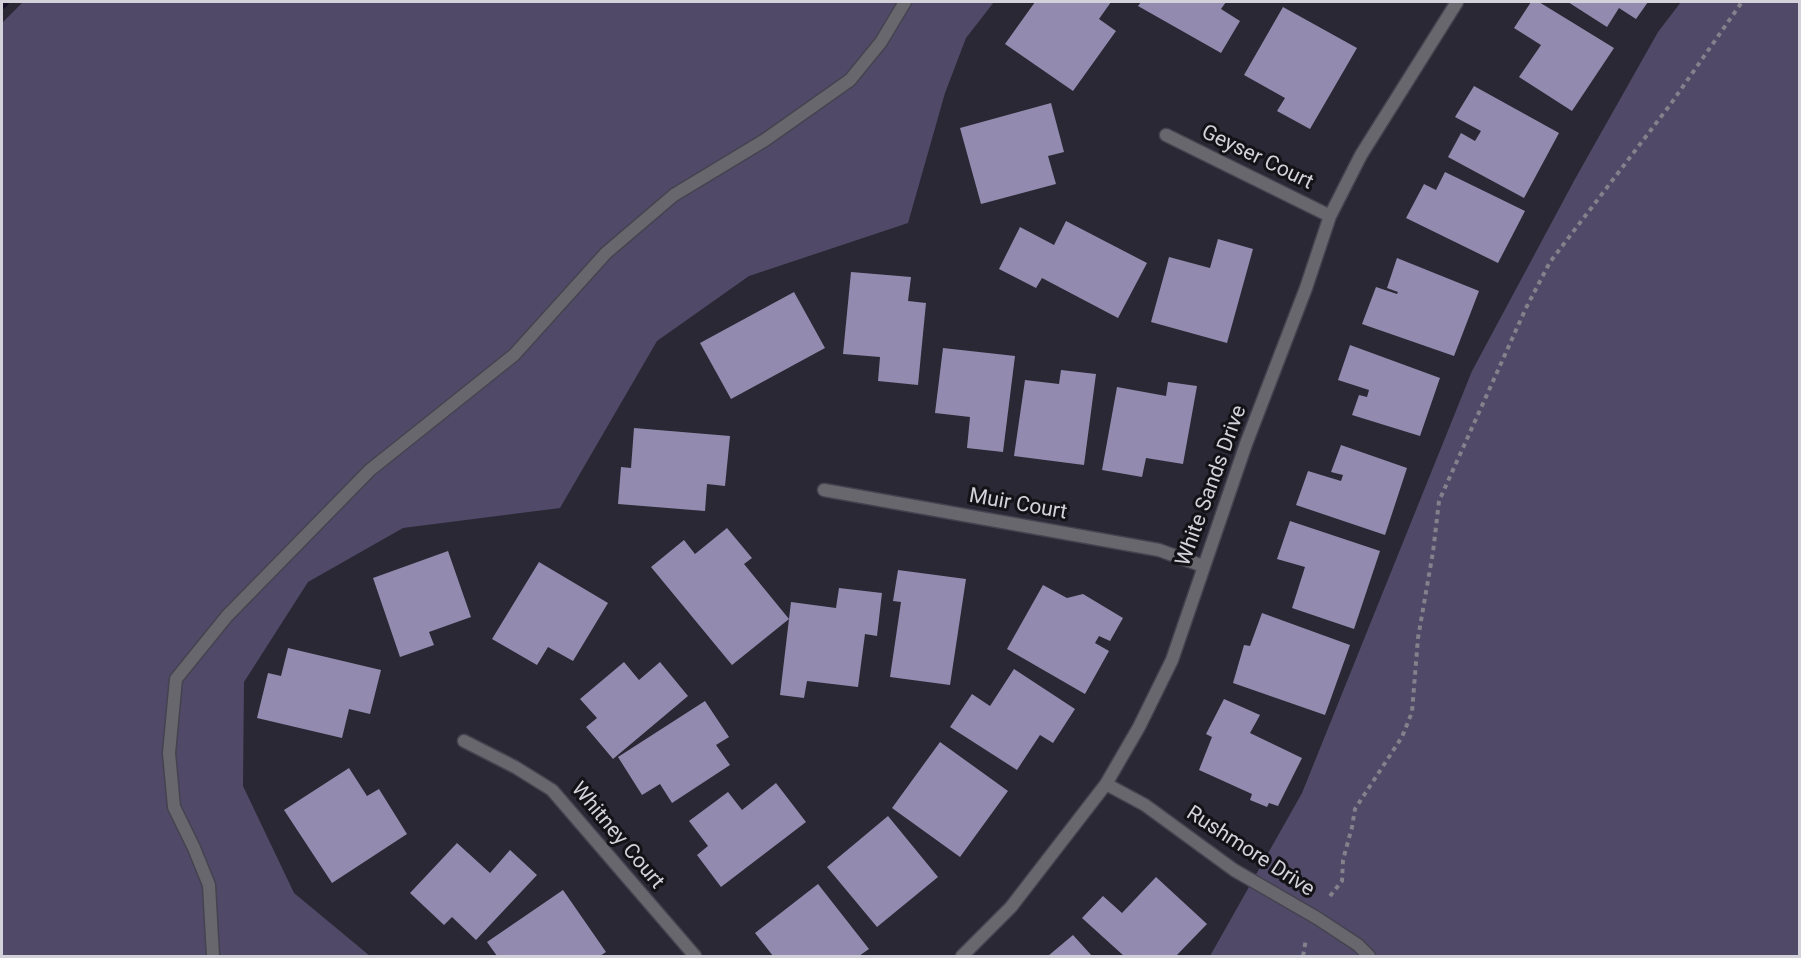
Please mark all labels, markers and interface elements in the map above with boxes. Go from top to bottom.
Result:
street label: Geyser Court [1197,120,1317,196]
street label: White Sands Drive [1171,402,1253,570]
street label: Muir Court [967,484,1069,526]
street label: Whitney Court [565,777,669,895]
street label: Rushmore Drive [1181,801,1319,903]

